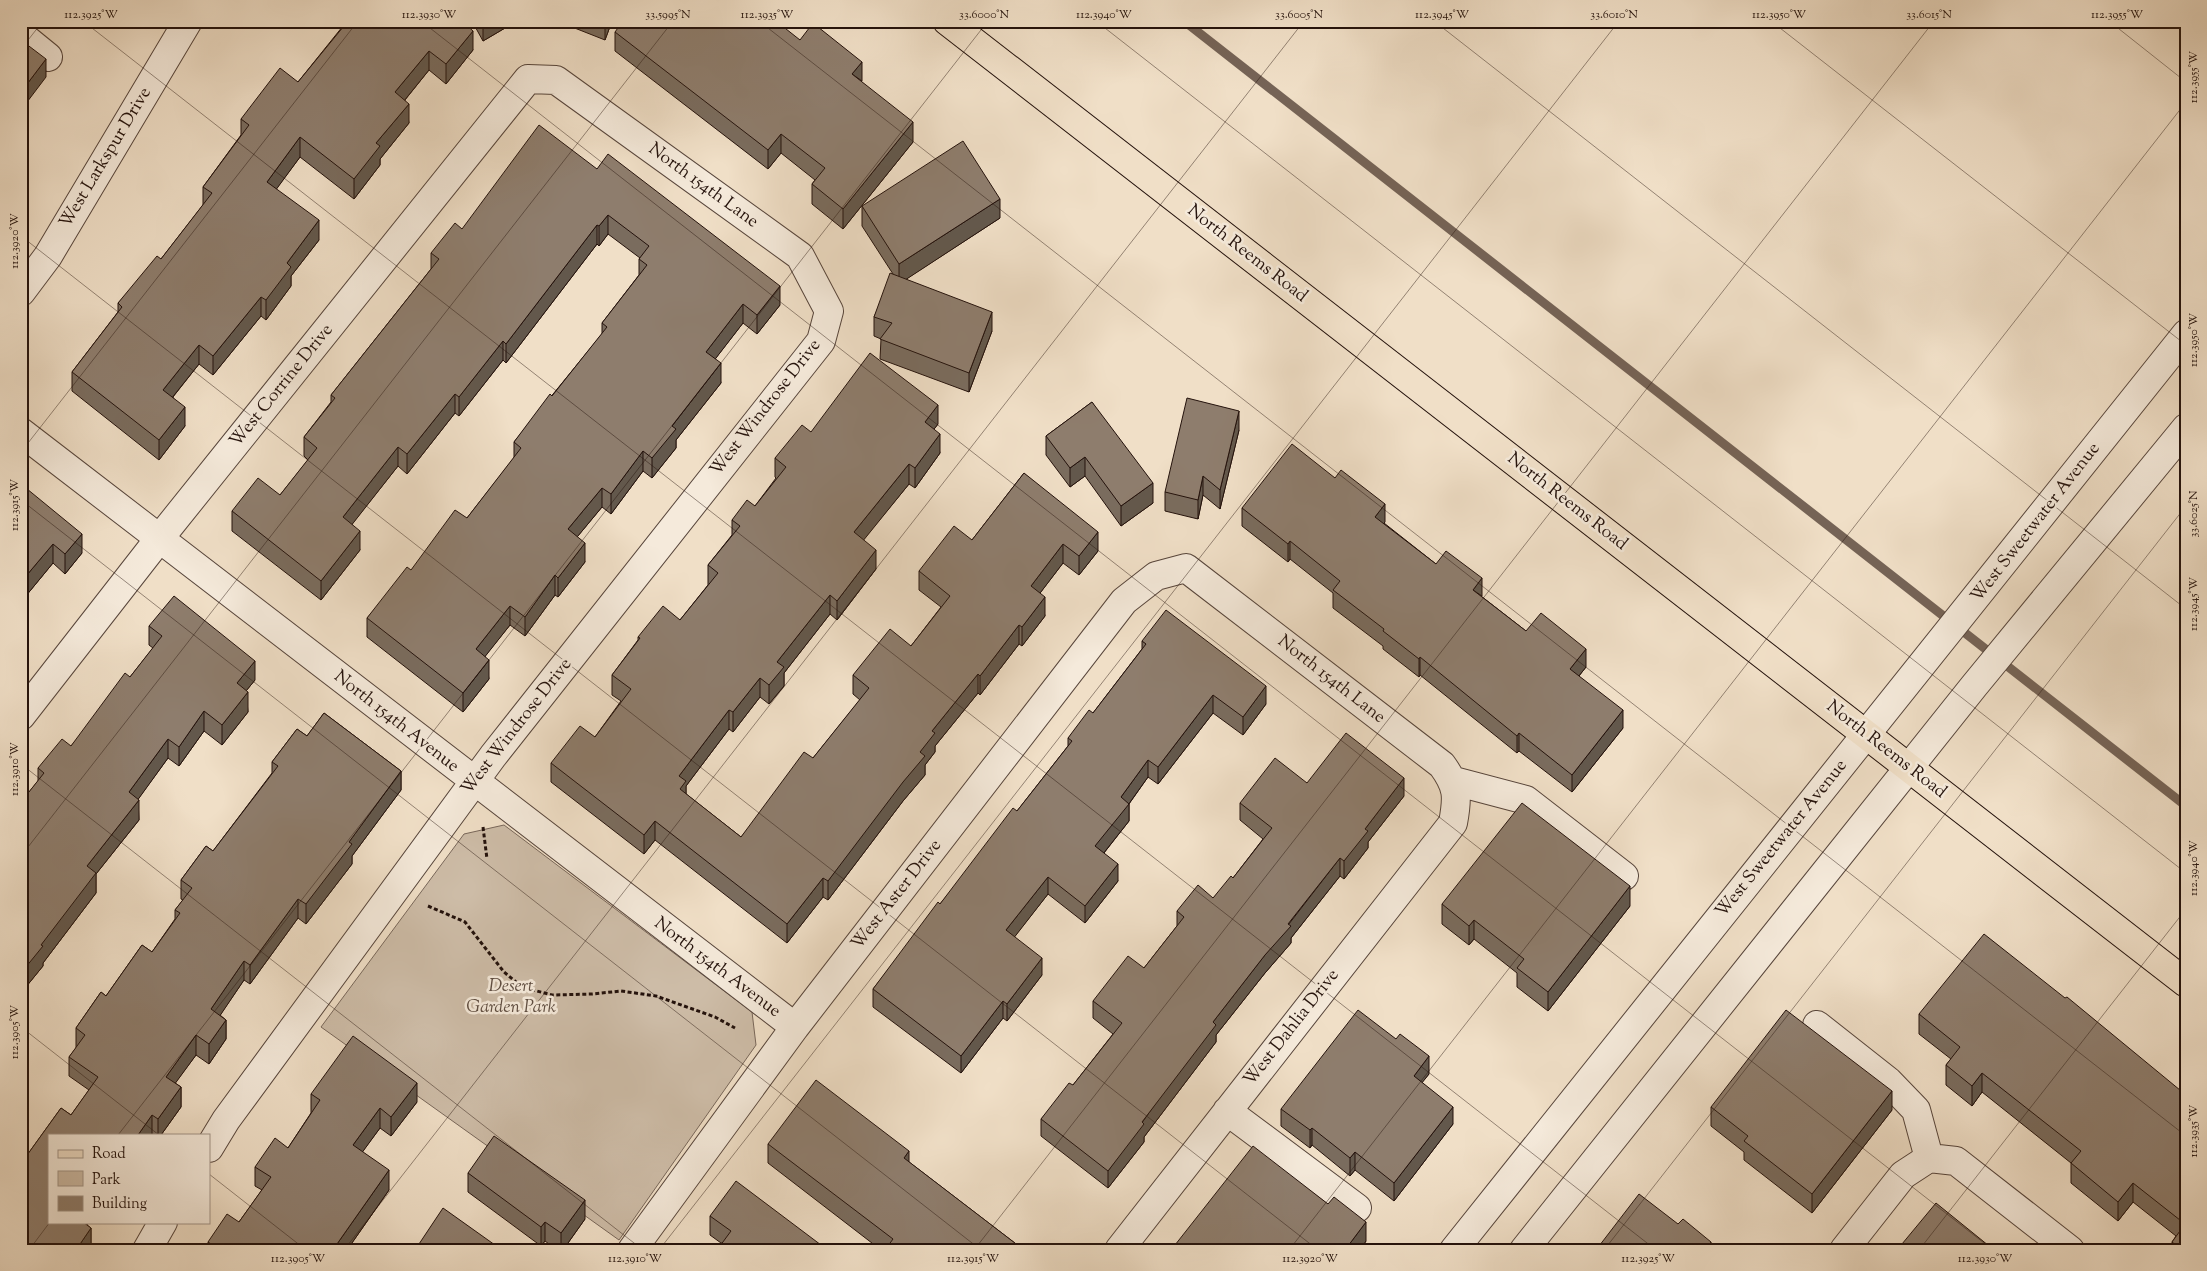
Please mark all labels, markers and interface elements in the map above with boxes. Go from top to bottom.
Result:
text: 112.3925°W [64,6,118,24]
text: 112.3930°W [402,6,457,24]
text: 33.5995°N [645,6,691,24]
text: 112.3935°W [741,6,794,24]
text: 33.6000°N [959,6,1009,24]
text: 112.3940°W [1076,6,1133,24]
text: 33.6005°N [1275,6,1323,24]
text: 112.3945°W [1415,6,1470,24]
text: 33.6010°N [1590,6,1638,24]
text: 112.3950°W [1752,6,1807,24]
text: 33.6015°N [1906,6,1952,24]
text: 112.3955°W [2091,6,2144,24]
text: 112.3955°W [2185,50,2203,103]
street label: West Larkspur Drive [54,83,158,233]
street label: North 154th Lane [642,137,764,235]
street label: North Reems Road [1181,199,1313,309]
text: 112.3920°W [6,213,24,269]
text: 112.3950°W [2185,312,2203,367]
street label: West Corrine Drive [224,319,340,453]
street label: West Windrose Drive [704,334,828,482]
street label: West Sweetwater Avenue [1965,437,2107,609]
street label: North Reems Road [1501,447,1633,557]
text: 112.3915°W [6,478,24,531]
text: 33.6025°N [2185,490,2203,538]
text: 112.3945°W [2185,576,2203,631]
street label: North 154th Lane [1271,629,1391,731]
street label: West Windrose Drive [455,653,579,801]
street label: North 154th Avenue [328,665,464,779]
street label: North Reems Road [1820,695,1952,805]
text: 112.3910°W [6,741,24,796]
street label: West Sweetwater Avenue [1710,754,1854,924]
street label: West Aster Drive [846,834,948,956]
text: 112.3940°W [2185,839,2203,896]
street label: North 154th Avenue [648,912,786,1024]
street label: West Dahlia Drive [1238,964,1346,1092]
park label: Desert Garden Park [466,974,556,1021]
text: 112.3905°W [6,1004,24,1059]
text: 112.3935°W [2185,1104,2203,1157]
legend [48,1134,210,1224]
text: Road [92,1144,126,1165]
text: Park [92,1170,121,1191]
text: Building [92,1194,147,1215]
text: 112.3905°W [271,1250,326,1268]
text: 112.3910°W [608,1250,663,1268]
text: 112.3915°W [947,1250,1000,1268]
text: 112.3920°W [1282,1250,1338,1268]
text: 112.3925°W [1621,1250,1675,1268]
text: 112.3930°W [1958,1250,2013,1268]

